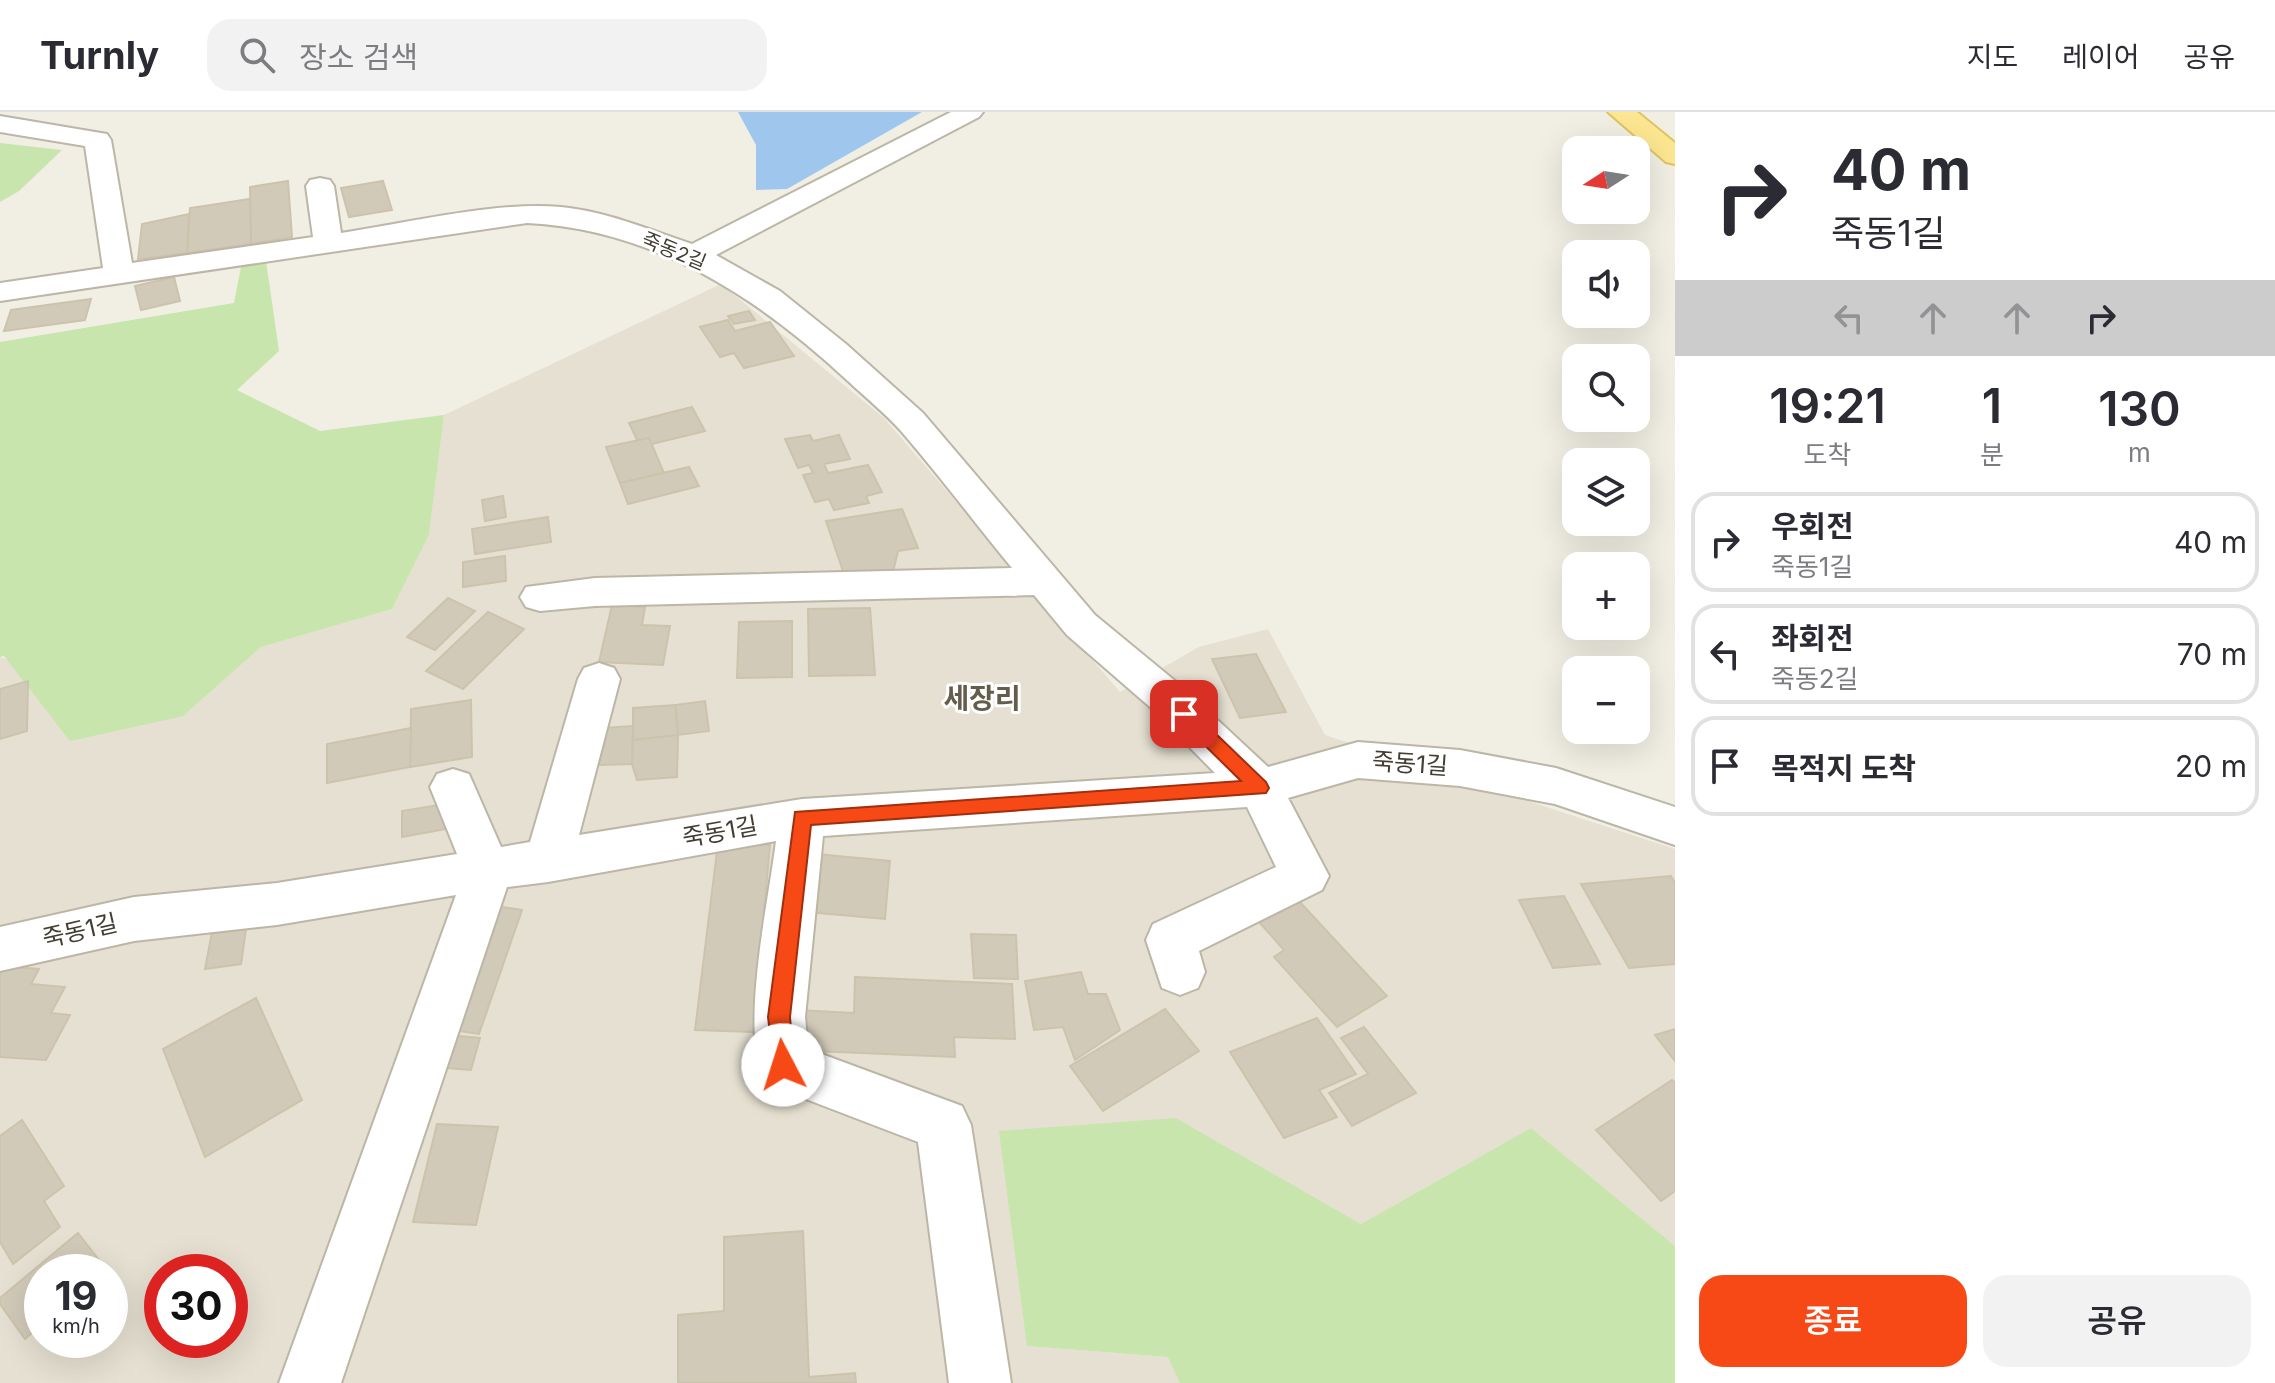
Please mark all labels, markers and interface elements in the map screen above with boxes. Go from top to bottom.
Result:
search box [207,19,767,91]
text: Turnly [40,32,159,78]
icon: search [235,33,279,77]
text: 장소 검색 [299,39,418,75]
text: 지도 [1967,40,2018,74]
text: 레이어 [2062,40,2139,74]
text: 공유 [2183,40,2235,74]
north arrow [1562,136,1650,224]
map controls [1562,136,1650,744]
text: 40 m [1831,136,1971,204]
icon: right [1699,144,1803,248]
text: 죽동1길 [1831,211,1945,255]
street label: 죽동2길 [638,227,710,275]
button: sound [1562,240,1650,328]
icon: left [1827,296,1871,340]
icon: ahead [1911,296,1955,340]
icon: ahead [1995,296,2039,340]
icon: right [2079,296,2123,340]
button: search [1562,344,1650,432]
text: 19:21 [1769,376,1886,435]
text: 1 [1982,376,2002,435]
text: 130 [2098,379,2181,438]
text: m [2128,437,2151,468]
text: 도착 [1804,439,1851,470]
text: 분 [1980,439,2004,470]
button: layers [1562,448,1650,536]
text: 우회전 [1771,508,1854,544]
icon: right [1703,520,1747,564]
text: 40 m [2174,524,2247,560]
text: 죽동1길 [1771,551,1853,582]
button: + [1562,552,1650,640]
text: 좌회전 [1771,620,1854,656]
icon: left [1703,632,1747,676]
text: 70 m [2177,636,2247,672]
button: − [1562,656,1650,744]
text: 죽동2길 [1771,663,1859,694]
pin [1150,680,1218,748]
district label: 세장리 [943,681,1021,715]
icon: arrive [1162,692,1206,736]
icon: arrive [1703,744,1747,788]
street label: 죽동1길 [1371,746,1449,781]
text: 20 m [2175,748,2247,784]
text: 목적지 도착 [1771,750,1916,786]
street label: 죽동1길 [680,811,760,852]
street label: 죽동1길 [40,908,120,953]
position arrow [741,1023,825,1107]
speed limit sign: 30 [144,1254,248,1358]
text: 19 [54,1271,98,1320]
button: 종료 [1699,1275,1967,1367]
button: 공유 [1983,1275,2251,1367]
text: km/h [52,1314,100,1338]

